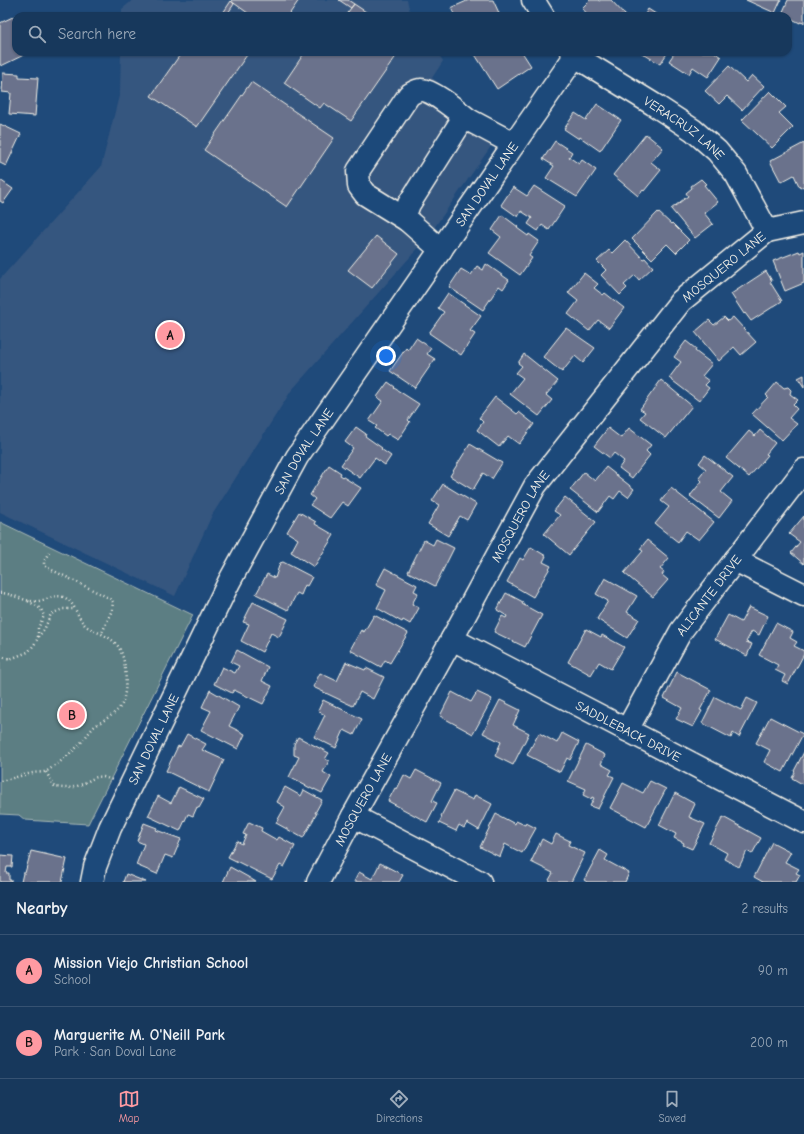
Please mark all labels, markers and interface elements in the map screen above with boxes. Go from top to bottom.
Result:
search box [12,12,792,56]
icon: search [26,23,48,45]
text: Search here [58,25,136,43]
street label: VERACRUZ LANE [641,93,728,163]
street label: SAN DOVAL LANE [452,139,521,229]
street label: MOSQUERO LANE [679,228,769,305]
pin: A [157,320,183,350]
your location [376,346,396,366]
street label: SAN DOVAL LANE [271,405,337,497]
street label: MOSQUERO LANE [488,467,553,565]
street label: ALICANTE DRIVE [673,552,745,639]
street label: SAN DOVAL LANE [125,691,182,787]
street label: SADDLEBACK DRIVE [573,698,684,765]
pin: B [59,700,85,730]
street label: MOSQUERO LANE [332,750,395,848]
text: Nearby [16,899,67,918]
text: 2 results [741,901,788,916]
text: Mission Viejo Christian School [54,954,248,972]
text: A [25,963,33,978]
text: 90 m [758,963,788,978]
text: School [54,972,91,987]
text: Marguerite M. O'Neill Park [54,1026,225,1044]
text: B [25,1035,33,1050]
text: 200 m [750,1035,788,1050]
text: Park · San Doval Lane [54,1044,176,1059]
tab: Map [118,1088,140,1125]
tab: Directions [376,1088,423,1125]
tab: Saved [659,1088,686,1125]

